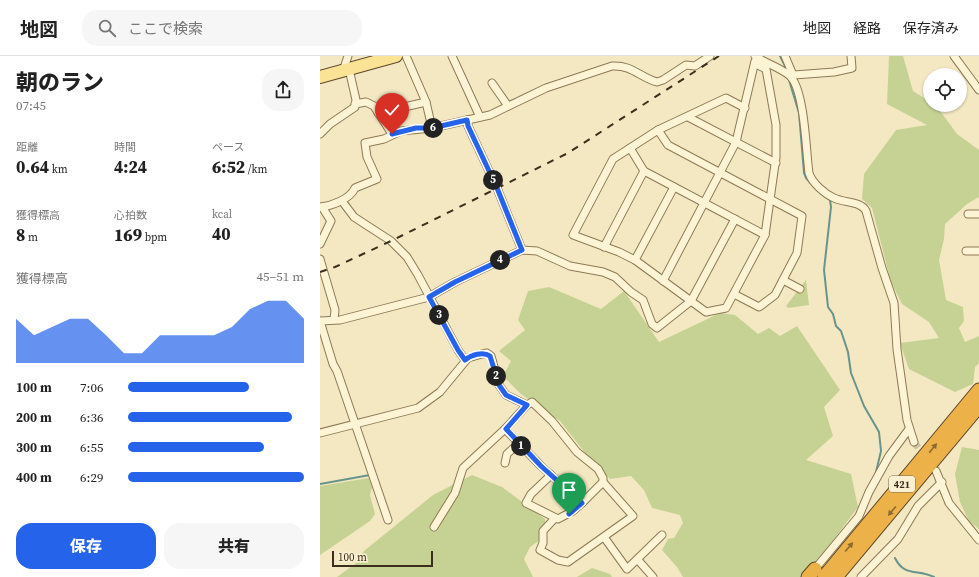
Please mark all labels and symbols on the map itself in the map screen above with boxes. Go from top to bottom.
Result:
pin [375,93,409,134]
pin: 6 [423,118,443,138]
pin: 5 [483,170,503,190]
pin: 4 [490,250,510,270]
pin: 3 [429,305,449,325]
pin: 2 [486,366,506,386]
pin: 1 [511,436,531,456]
one-way arrow [928,442,937,453]
pin [552,473,586,514]
road number: 421 [889,476,915,492]
one-way arrow [887,506,896,517]
one-way arrow [844,542,853,553]
scale bar [332,549,433,568]

